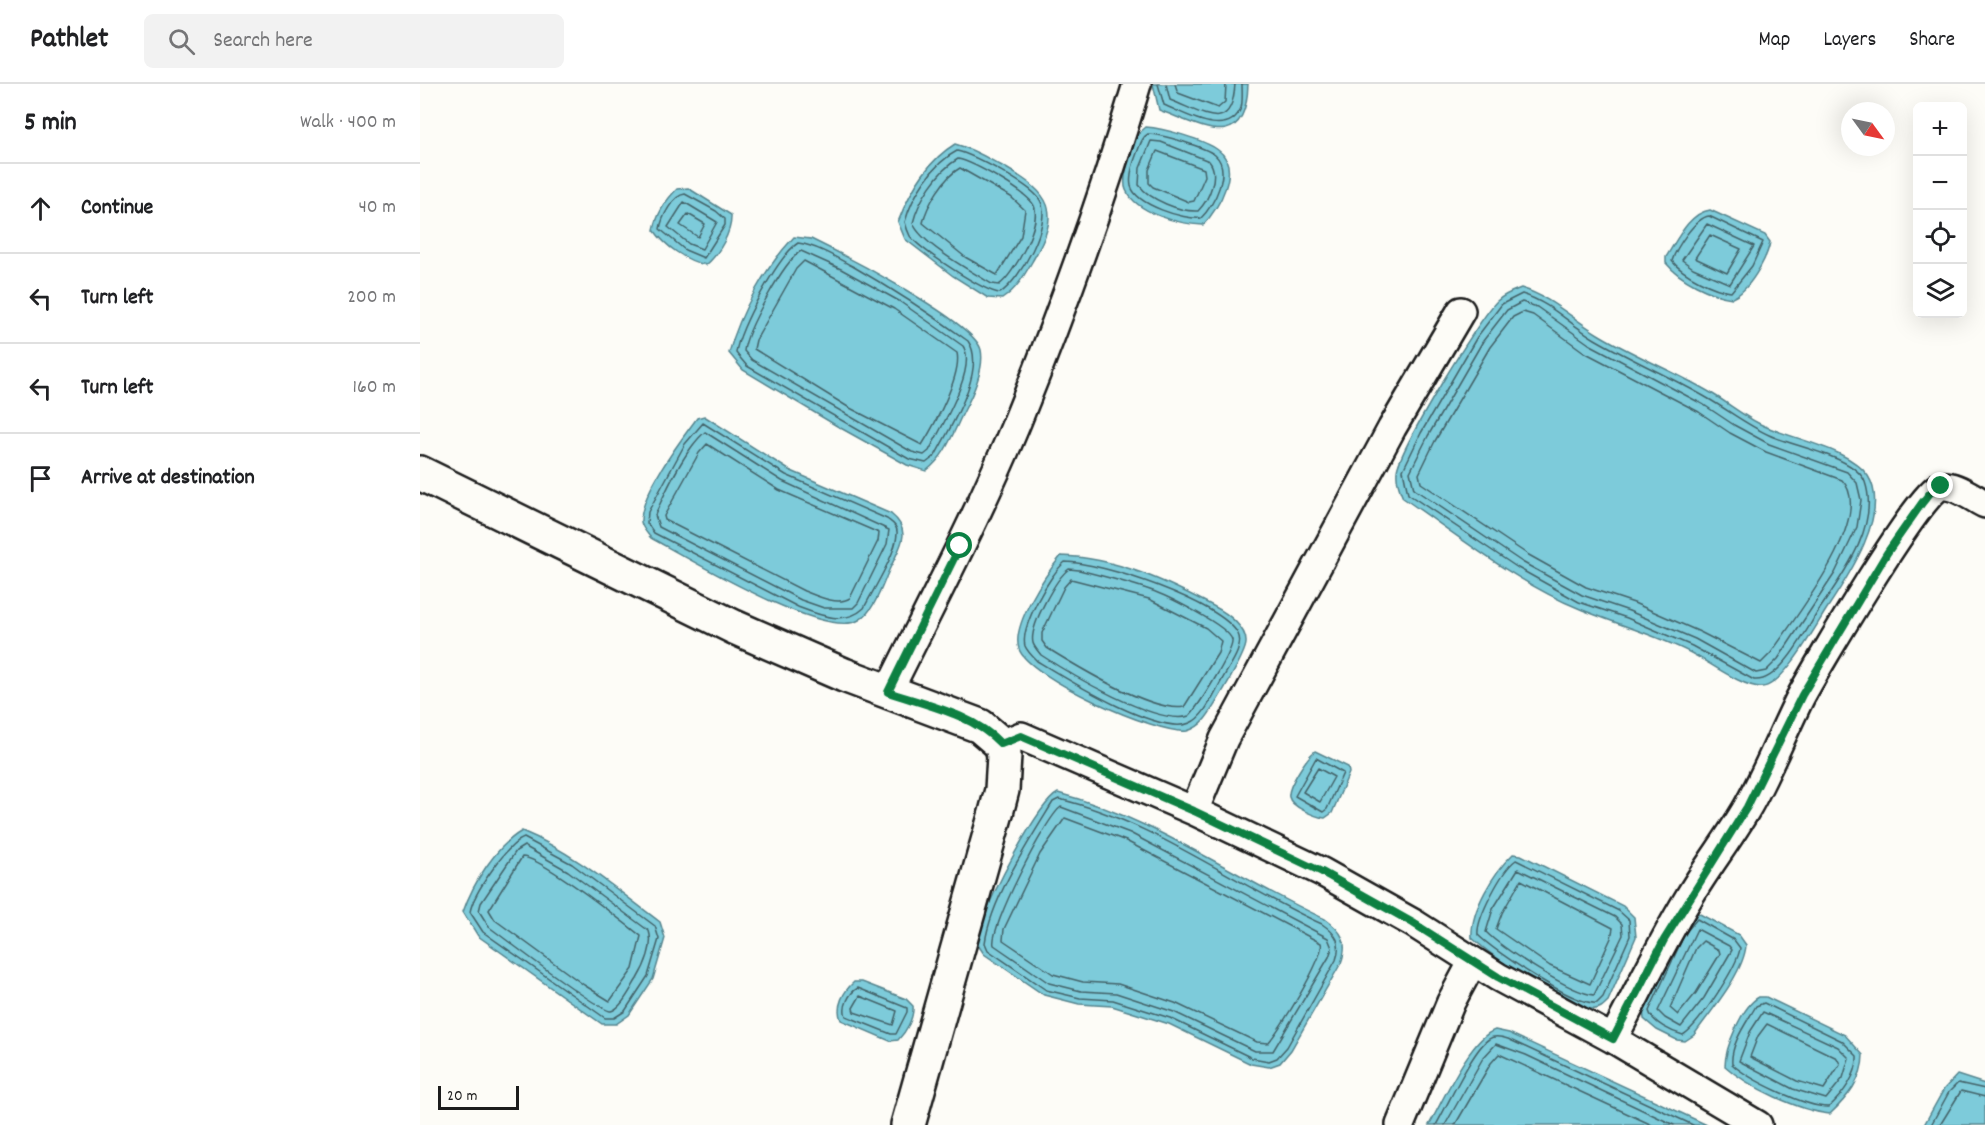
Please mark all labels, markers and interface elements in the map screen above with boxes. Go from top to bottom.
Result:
search box [144,14,564,68]
text: Pathlet [30,21,108,61]
icon: search [165,25,198,58]
text: Search here [213,26,313,57]
text: Map [1759,26,1790,56]
text: Layers [1823,26,1876,56]
text: Share [1909,26,1955,56]
north arrow [1841,102,1895,156]
map controls [1913,102,1967,318]
button: + [1913,102,1967,156]
text: 5 min [24,105,77,142]
text: Walk · 400 m [300,109,396,137]
button: − [1913,156,1967,210]
icon: ahead [24,192,57,225]
text: Continue [81,193,153,224]
text: 40 m [358,194,396,222]
button: locate [1913,210,1967,264]
button: layers [1913,264,1967,318]
icon: left [24,282,57,315]
text: Turn left [81,283,153,314]
text: 200 m [347,284,396,312]
icon: left [24,372,57,405]
text: Turn left [81,373,153,404]
text: 160 m [353,374,396,402]
icon: arrive [24,462,57,495]
text: Arrive at destination [81,463,255,494]
route end [1927,472,1953,498]
route start [946,532,972,558]
scale bar [438,1083,519,1110]
text: 20 m [447,1085,477,1108]

